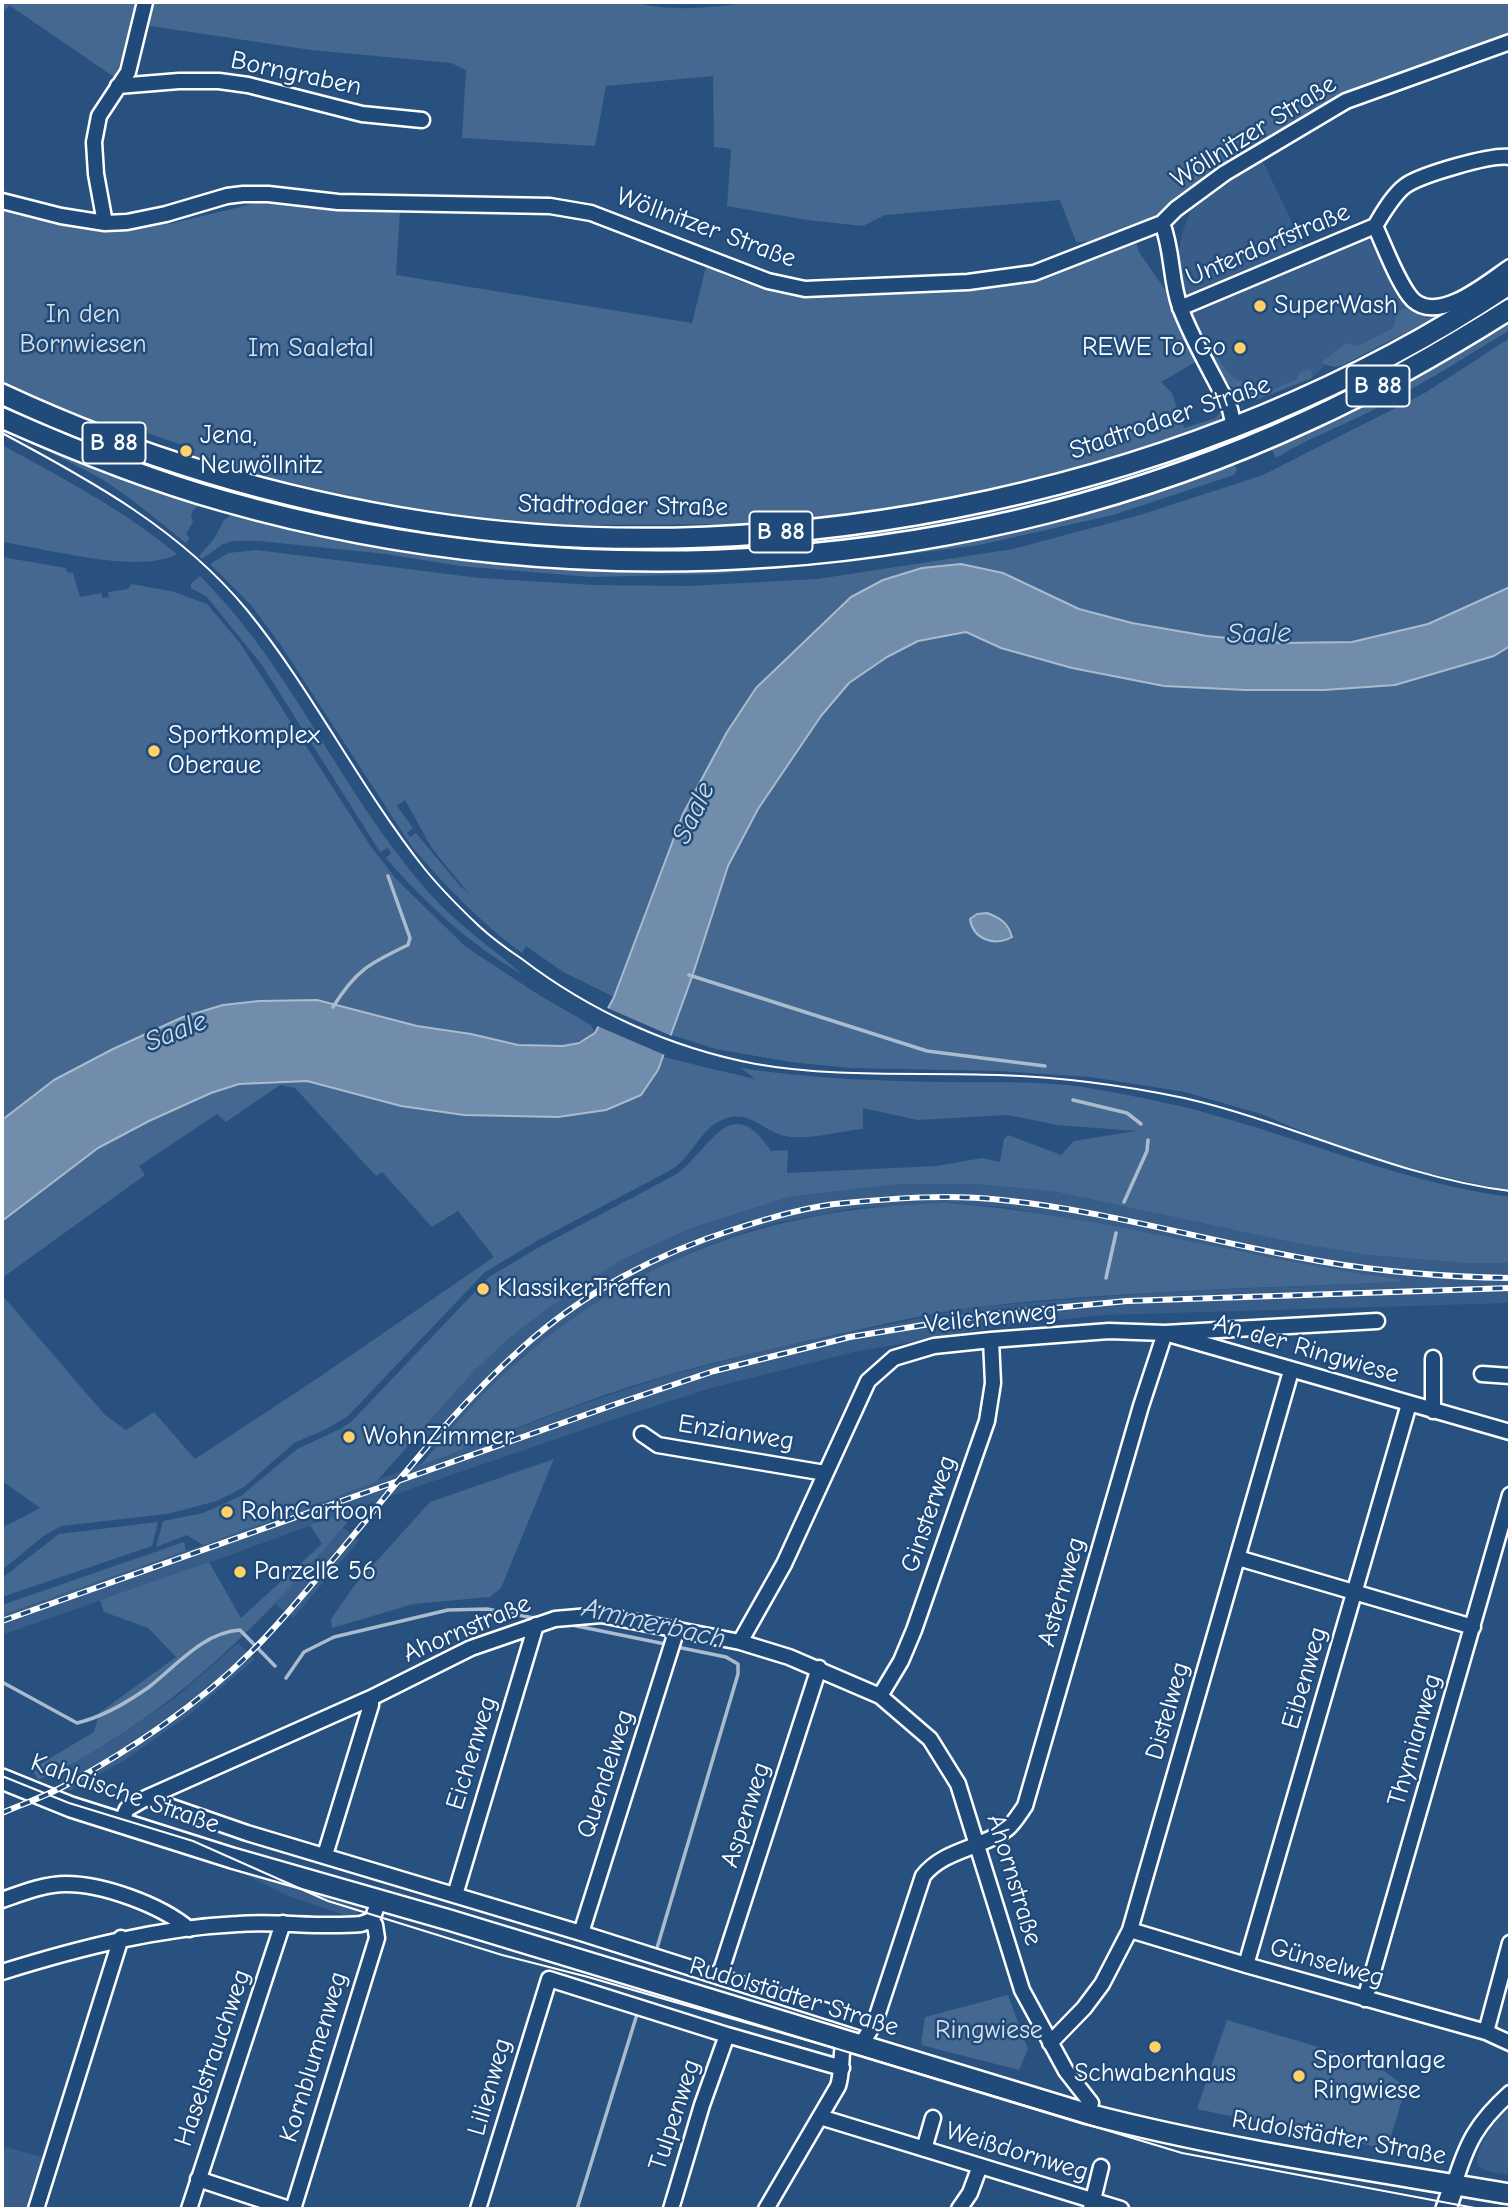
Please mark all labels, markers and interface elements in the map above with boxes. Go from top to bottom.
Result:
street label: Borngraben [228,45,364,103]
street label: Wöllnitzer Straße [1166,69,1342,195]
street label: Wöllnitzer Straße [612,181,800,275]
street label: Unterdorfstraße [1181,196,1355,294]
place label: SuperWash [1274,290,1398,322]
marker: SuperWash [1252,298,1268,314]
park label: In den Bornwiesen [19,299,147,360]
place label: REWE To Go [1082,332,1226,364]
park label: Im Saaletal [248,333,374,365]
marker: REWE To Go [1232,340,1248,356]
road number: B 88 [1346,366,1410,407]
street label: Stadtrodaer Straße [1066,369,1274,467]
place label: Jena, Neuwöllnitz [200,420,323,481]
road number: B 88 [82,422,146,463]
marker: Jena, Neuwöllnitz [178,443,194,459]
street label: Stadtrodaer Straße [518,489,728,523]
road number: B 88 [750,512,812,552]
water label: Saale [1227,617,1291,651]
place label: Sportkomplex Oberaue [168,720,320,782]
marker: Sportkomplex Oberaue [146,743,162,759]
water label: Saale [665,777,723,849]
water label: Saale [140,1004,212,1060]
place label: KlassikerTreffen [497,1273,671,1305]
marker: KlassikerTreffen [475,1281,491,1297]
street label: Veilchenweg [923,1296,1059,1340]
street label: An der Ringwiese [1210,1308,1402,1390]
street label: Enzianweg [676,1408,796,1458]
place label: WohnZimmer [363,1421,514,1453]
marker: WohnZimmer [341,1429,357,1445]
street label: Ginsterweg [894,1451,964,1577]
place label: RohrCartoon [241,1496,382,1528]
marker: RohrCartoon [219,1504,235,1520]
street label: Asternweg [1032,1534,1092,1650]
place label: Parzelle 56 [254,1556,376,1588]
marker: Parzelle 56 [232,1564,248,1580]
street label: Ahornstraße [398,1588,536,1670]
water label: Ammerbach [579,1591,729,1657]
street label: Eibenweg [1276,1623,1334,1733]
street label: Distelweg [1139,1658,1197,1764]
street label: Thymianweg [1381,1670,1449,1810]
street label: Eichenweg [440,1692,504,1814]
street label: Quendelweg [571,1706,641,1842]
street label: Kahlaische Straße [27,1747,223,1841]
street label: Aspenweg [714,1758,778,1872]
street label: Ahornstraße [979,1811,1049,1949]
street label: Günselweg [1266,1932,1388,1994]
street label: Rudolstädter Straße [686,1950,902,2044]
street label: Haselstrauchweg [168,1966,258,2150]
street label: Kornblumenweg [273,1968,355,2146]
park label: Ringwiese [935,2015,1043,2047]
street label: Lilienweg [461,2035,519,2139]
marker: Schwabenhaus [1147,2039,1163,2055]
place label: Sportanlage Ringwiese [1313,2045,1446,2106]
street label: Tulpenweg [642,2055,708,2175]
place label: Schwabenhaus [1074,2058,1236,2090]
marker: Sportanlage Ringwiese [1291,2068,1307,2084]
street label: Rudolstädter Straße [1229,2104,1449,2172]
street label: Weißdornweg [942,2116,1092,2188]

